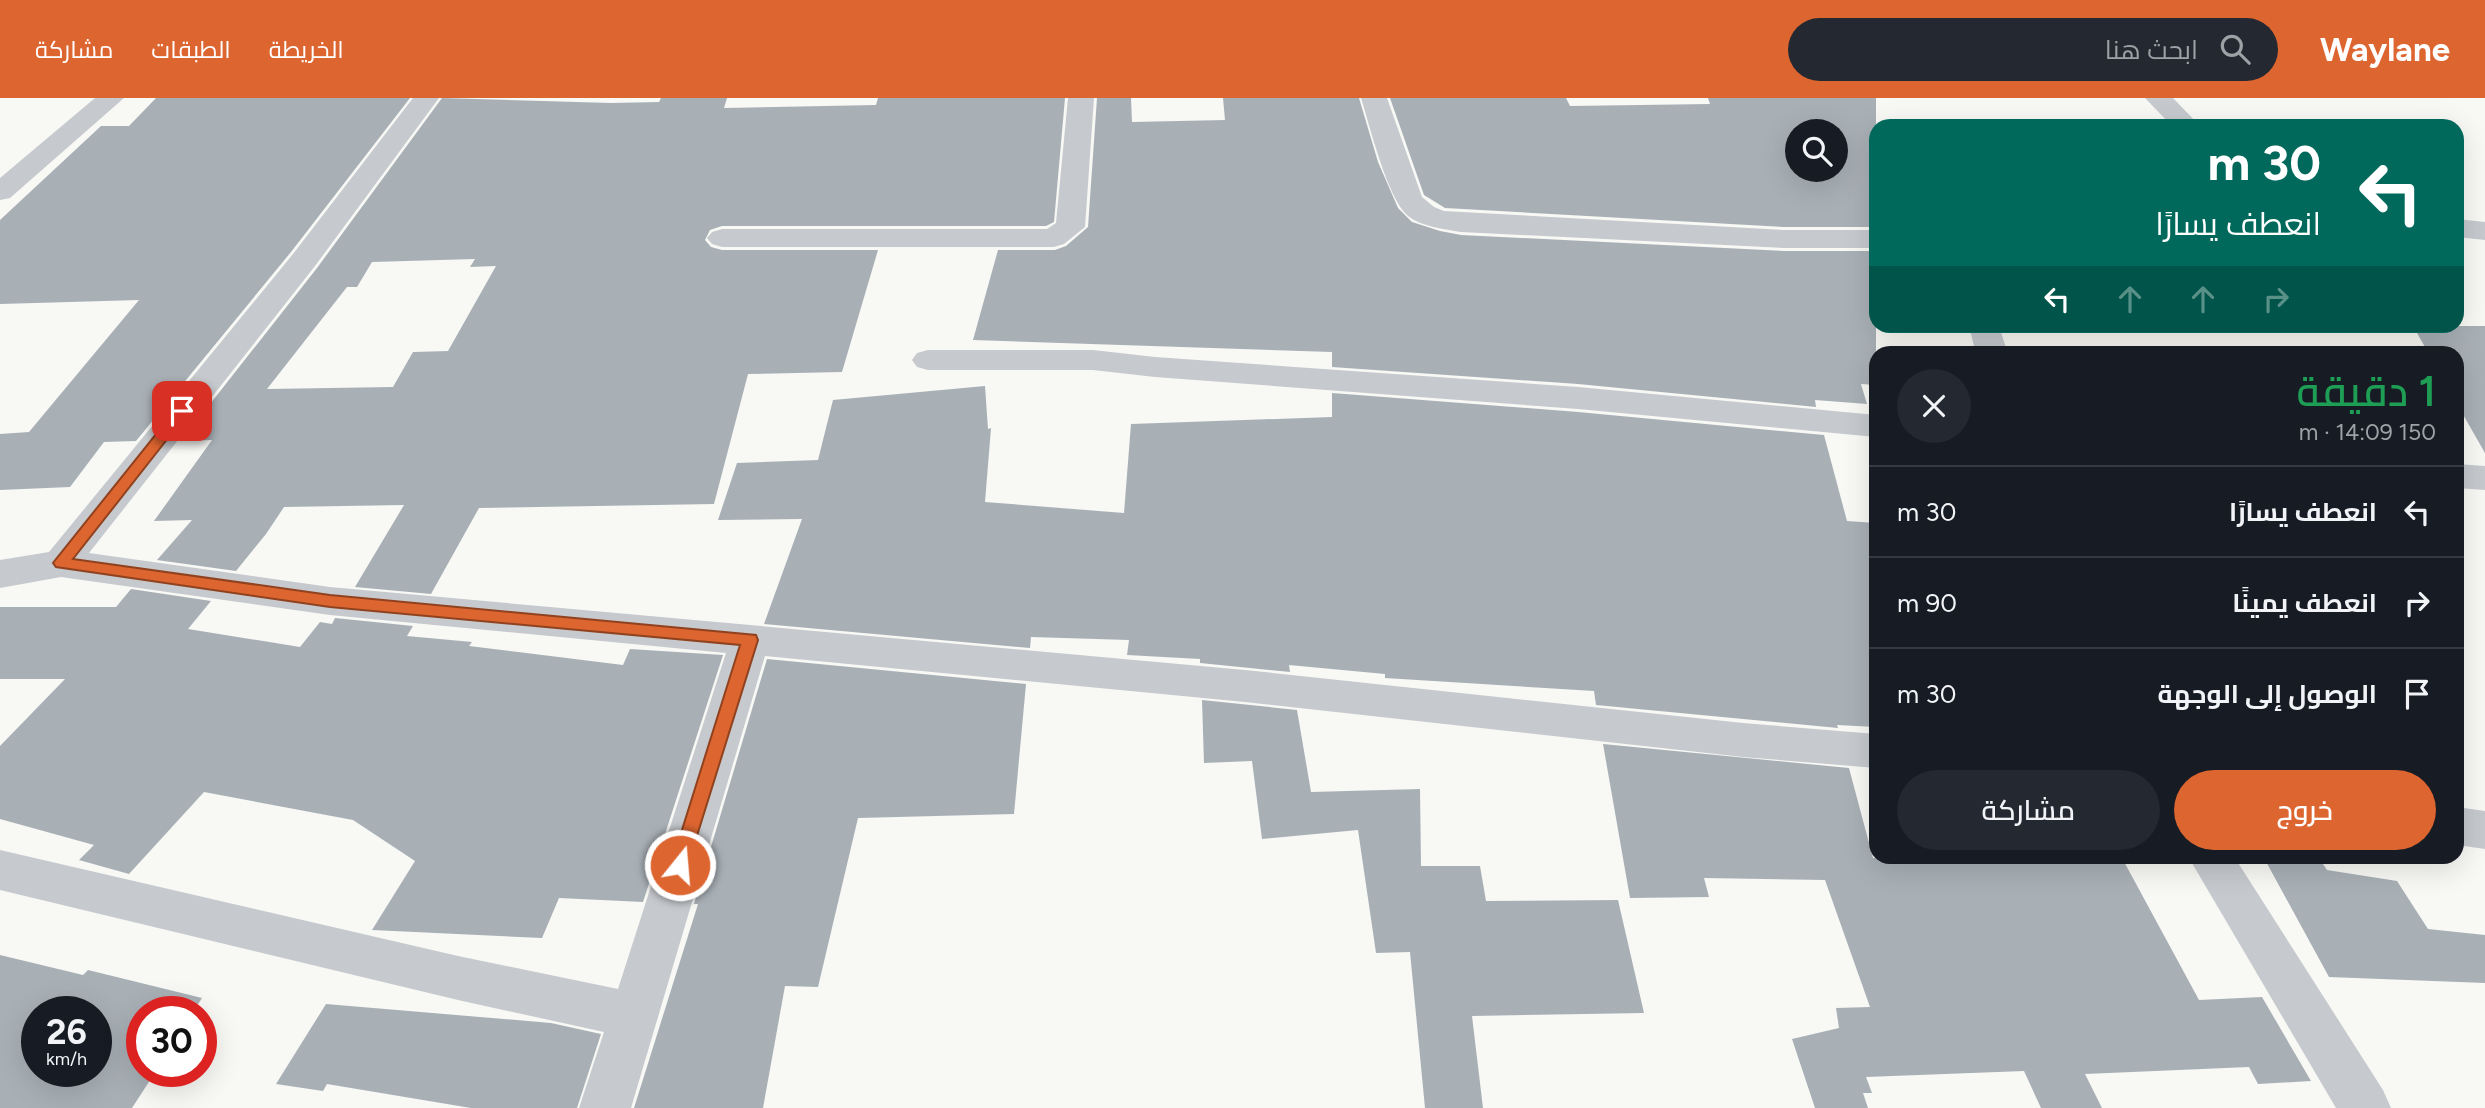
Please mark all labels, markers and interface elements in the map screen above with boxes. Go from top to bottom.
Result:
search box [1788,18,2278,81]
icon: search [2216,30,2254,68]
text: Waylane [2320,30,2450,69]
text: ابحث هنا [2105,34,2198,66]
text: مشاركة [35,35,113,64]
text: الطبقات [151,35,231,64]
text: الخريطة [269,35,344,64]
map controls [1785,119,1848,182]
button: search [1785,119,1848,182]
text: 30 m [2208,133,2321,192]
icon: left [2345,147,2436,238]
text: انعطف يسارًا [2155,205,2321,243]
icon: left [2038,280,2076,318]
icon: ahead [2111,280,2149,318]
icon: ahead [2184,280,2222,318]
icon: right [2257,280,2295,318]
text: 1 دقيقة [2296,366,2436,417]
button: close [1897,369,1971,443]
pin [152,381,212,441]
icon: arrive [163,392,201,430]
text: 150 m · 14:09 [2299,418,2436,446]
icon: left [2398,493,2436,531]
text: 30 m [1897,496,1956,528]
text: انعطف يسارًا [2229,496,2377,528]
icon: right [2398,584,2436,622]
text: 90 m [1897,587,1957,619]
text: انعطف يمينًا [2232,587,2377,619]
icon: arrive [2398,675,2436,713]
text: 30 m [1897,678,1956,710]
text: الوصول إلى الوجهة [2157,678,2377,710]
button: مشاركة [1897,770,2160,850]
button: خروج [2174,770,2436,850]
position arrow [643,828,717,902]
speed limit sign: 30 [126,996,217,1087]
text: 26 [46,1011,87,1053]
text: km/h [46,1048,87,1070]

